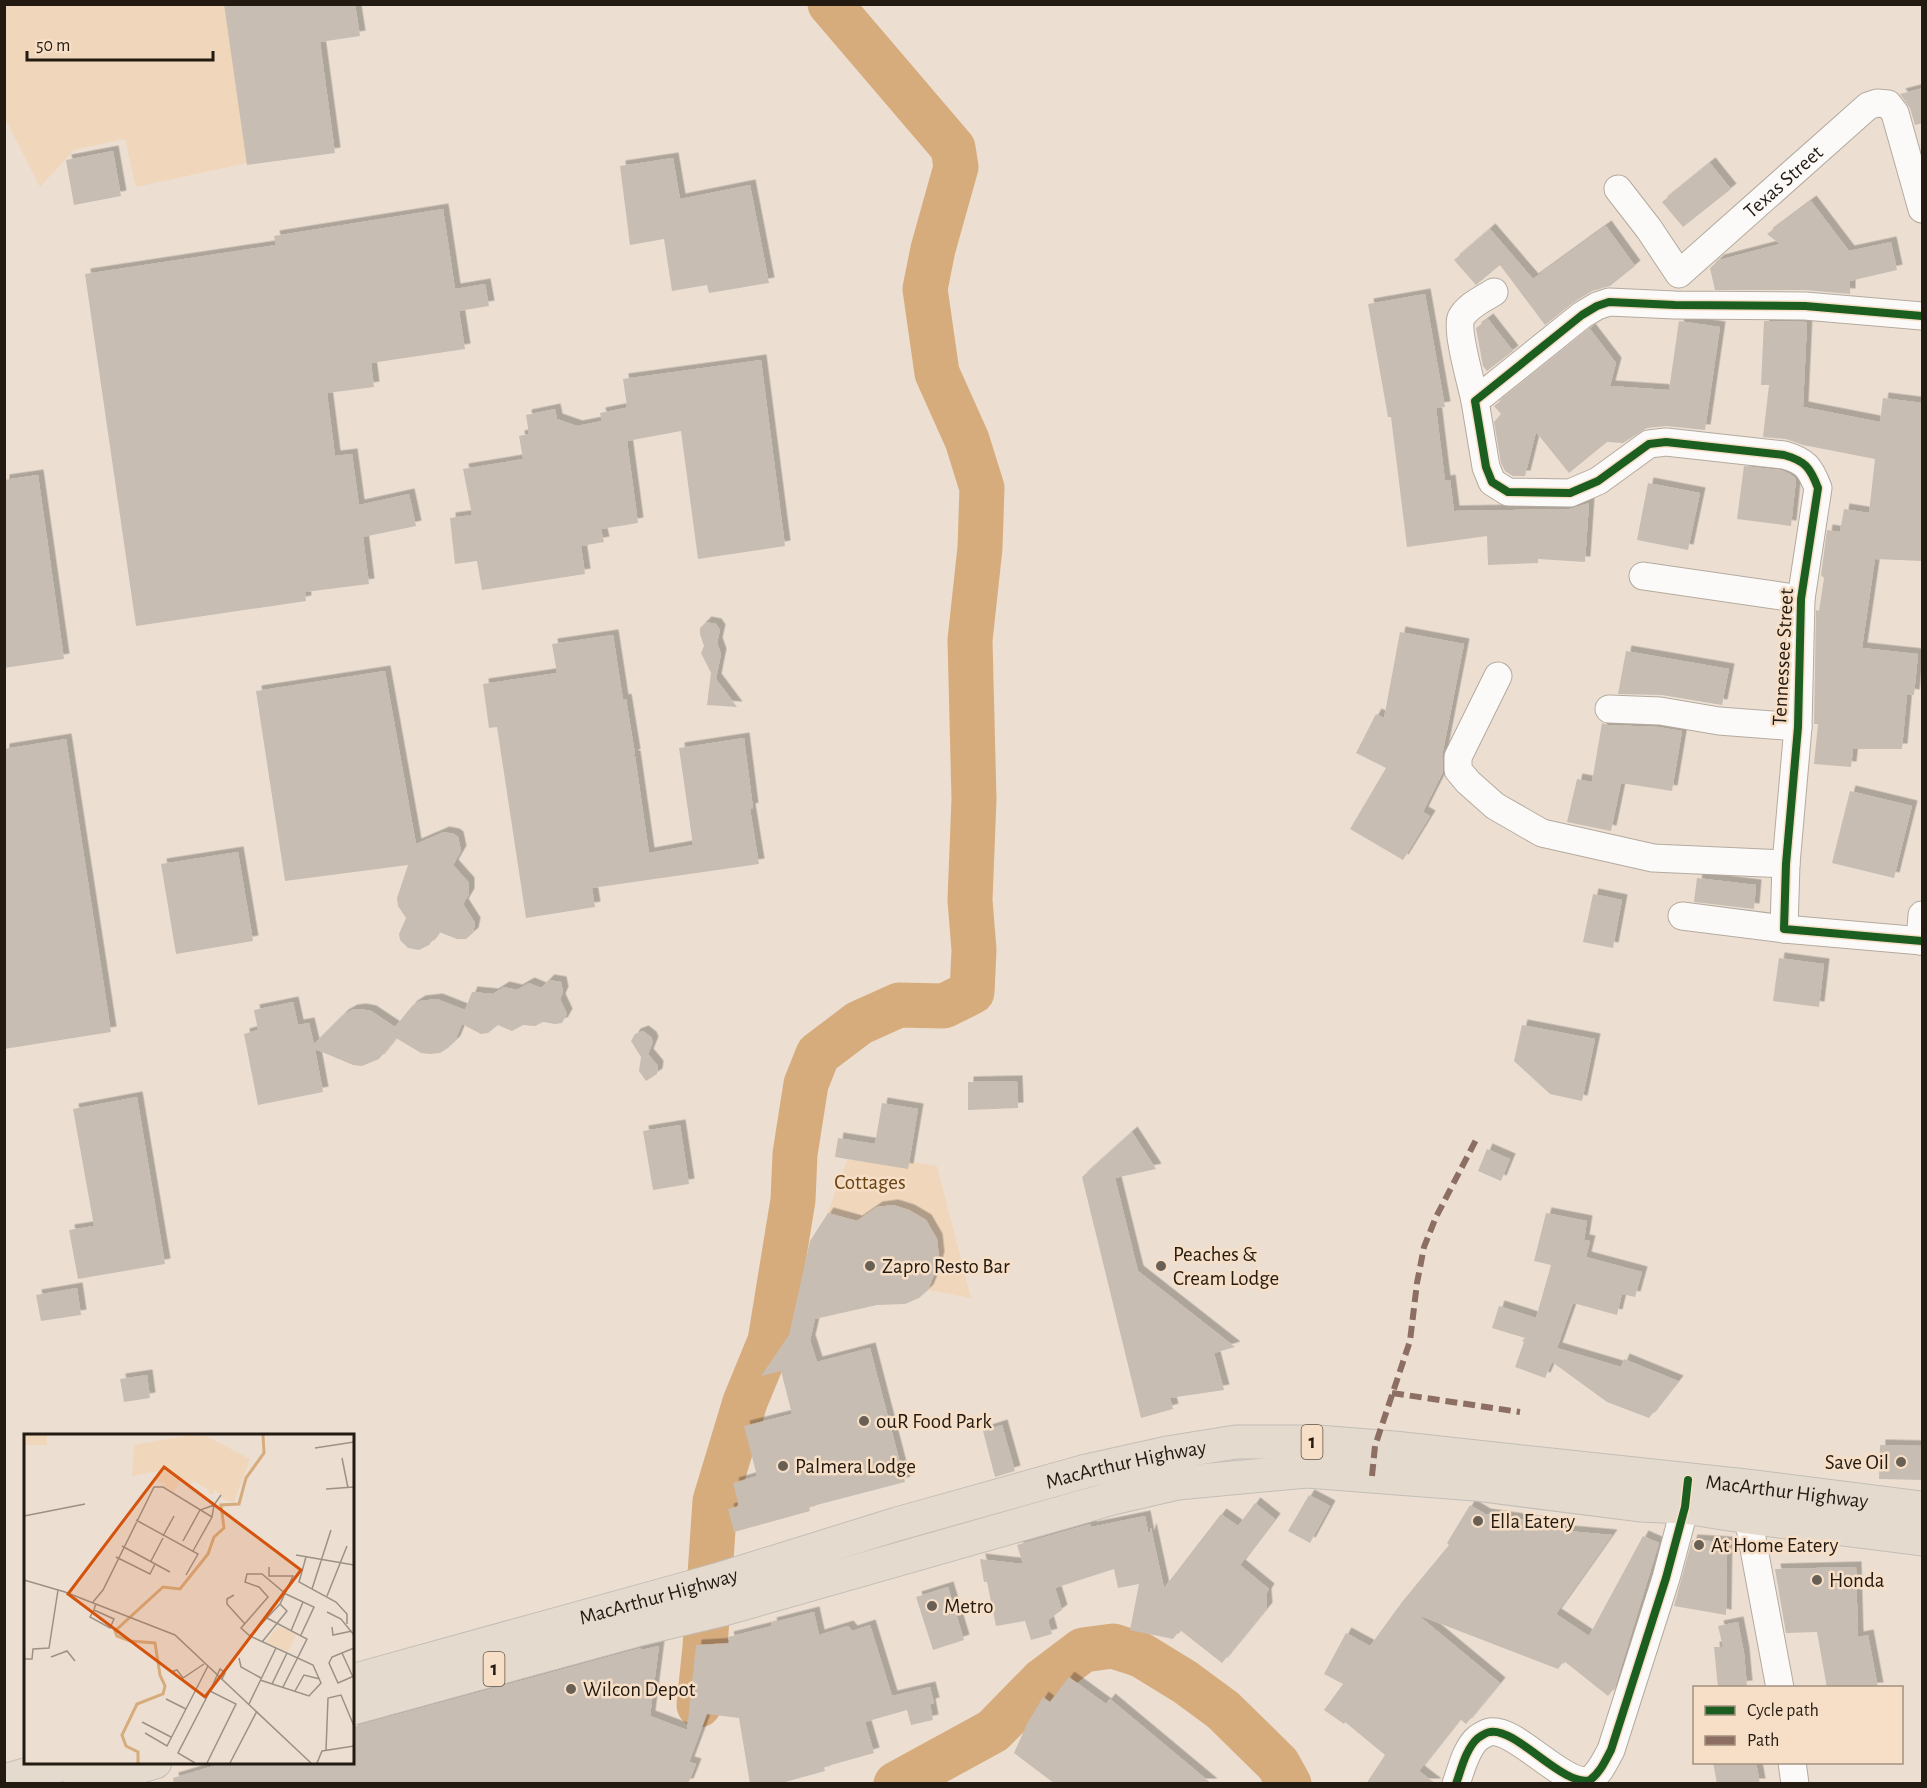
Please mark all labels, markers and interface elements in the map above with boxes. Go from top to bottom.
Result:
scale bar [27,24,213,62]
text: 50 m [36,37,70,55]
street label: Texas Street [1740,141,1827,222]
street label: Tennessee Street [1769,587,1797,726]
park label: Cottages [834,1172,906,1193]
place label: Peaches & Cream Lodge [1173,1244,1279,1289]
place label: Zapro Resto Bar [882,1256,1010,1277]
marker: Zapro Resto Bar [863,1259,877,1273]
marker: Peaches & Cream Lodge [1154,1259,1168,1273]
place label: ouR Food Park [876,1411,992,1432]
marker: ouR Food Park [857,1414,871,1428]
road number: 1 [1302,1425,1322,1459]
inset map [24,1434,354,1764]
street label: MacArthur Highway [1043,1436,1208,1492]
place label: Save Oil [1825,1452,1889,1473]
marker: Save Oil [1894,1455,1908,1469]
place label: Palmera Lodge [795,1456,916,1477]
marker: Palmera Lodge [776,1459,790,1473]
street label: MacArthur Highway [1705,1471,1870,1512]
place label: Ella Eatery [1490,1511,1575,1532]
marker: Ella Eatery [1471,1514,1485,1528]
place label: At Home Eatery [1711,1535,1838,1556]
marker: At Home Eatery [1692,1538,1706,1552]
street label: MacArthur Highway [577,1564,740,1628]
place label: Honda [1829,1570,1885,1591]
marker: Honda [1810,1573,1824,1587]
place label: Metro [944,1596,994,1617]
marker: Metro [925,1599,939,1613]
road number: 1 [484,1652,504,1686]
place label: Wilcon Depot [583,1679,696,1700]
marker: Wilcon Depot [564,1682,578,1696]
legend [1693,1686,1903,1764]
text: Cycle path [1747,1702,1819,1720]
text: Path [1747,1732,1779,1750]

